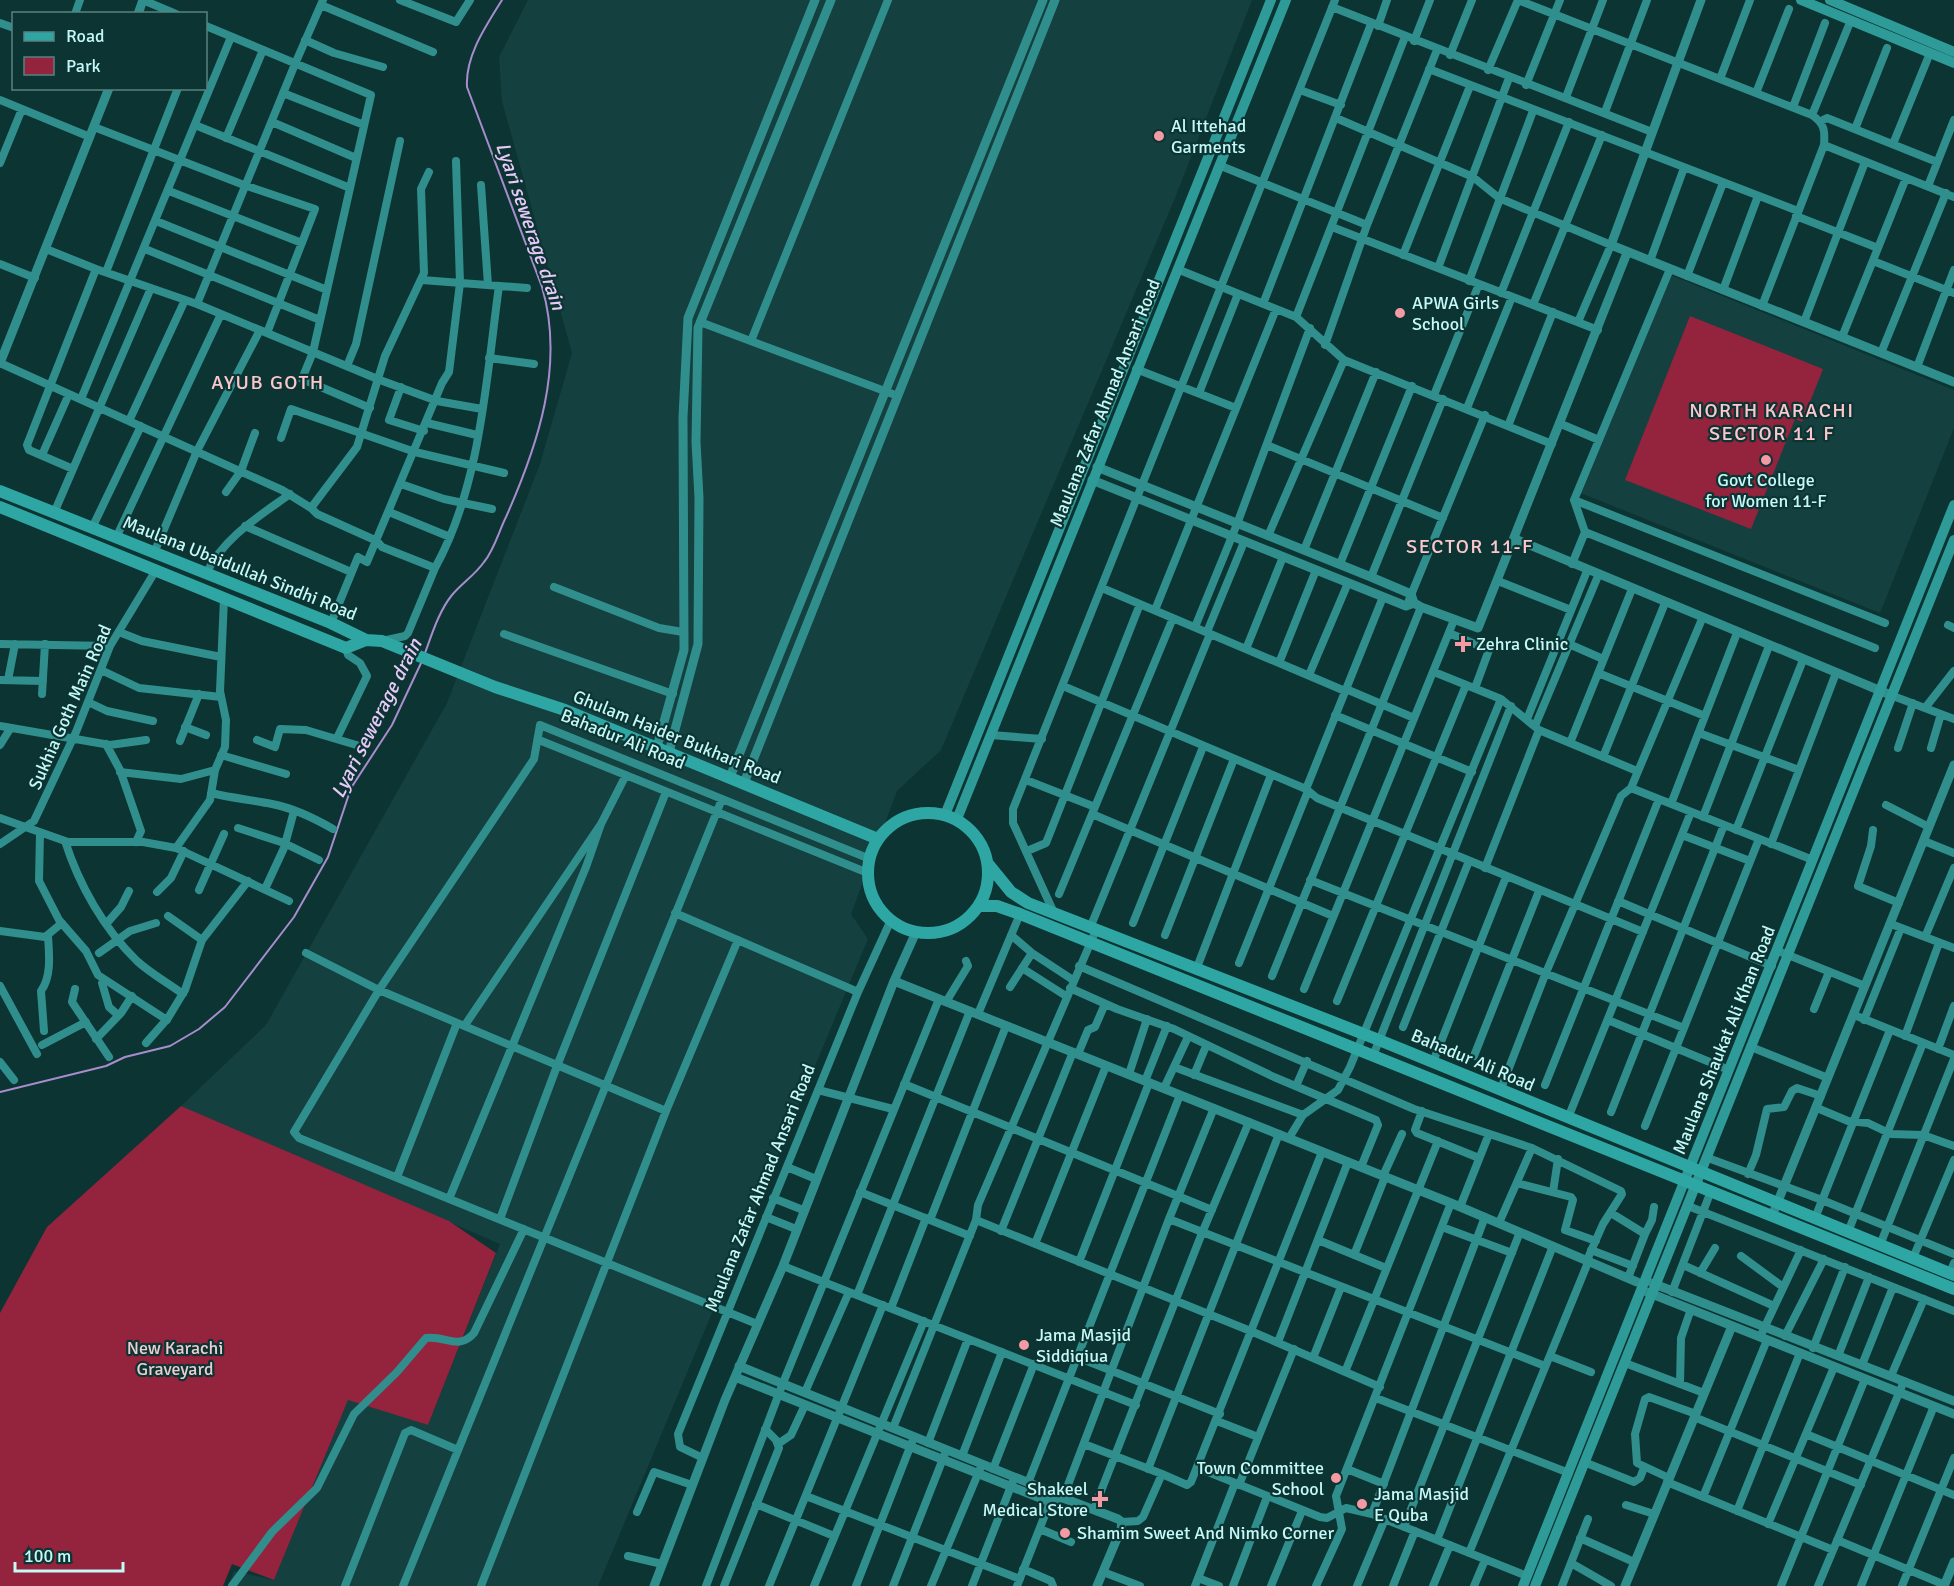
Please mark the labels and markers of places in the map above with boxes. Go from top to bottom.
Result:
place label: Al Ittehad Garments [1171,115,1246,158]
marker: Al Ittehad Garments [1152,129,1166,143]
place label: APWA Girls School [1412,292,1499,335]
marker: APWA Girls School [1393,306,1407,320]
marker: Govt College for Women 11-F [1759,453,1773,467]
place label: Govt College for Women 11-F [1705,469,1827,512]
place label: Zehra Clinic [1476,633,1568,655]
marker: Zehra Clinic [1454,635,1472,653]
place label: Jama Masjid Siddiqiua [1036,1324,1131,1367]
marker: Jama Masjid Siddiqiua [1017,1338,1031,1352]
place label: Town Committee School [1197,1457,1324,1500]
marker: Town Committee School [1329,1471,1343,1485]
place label: Shakeel Medical Store [982,1478,1088,1521]
place label: Jama Masjid E Quba [1374,1483,1469,1526]
marker: Shakeel Medical Store [1093,1492,1107,1506]
marker: Jama Masjid E Quba [1355,1497,1369,1511]
place label: Shamim Sweet And Nimko Corner [1077,1522,1335,1544]
marker: Shamim Sweet And Nimko Corner [1058,1526,1072,1540]

